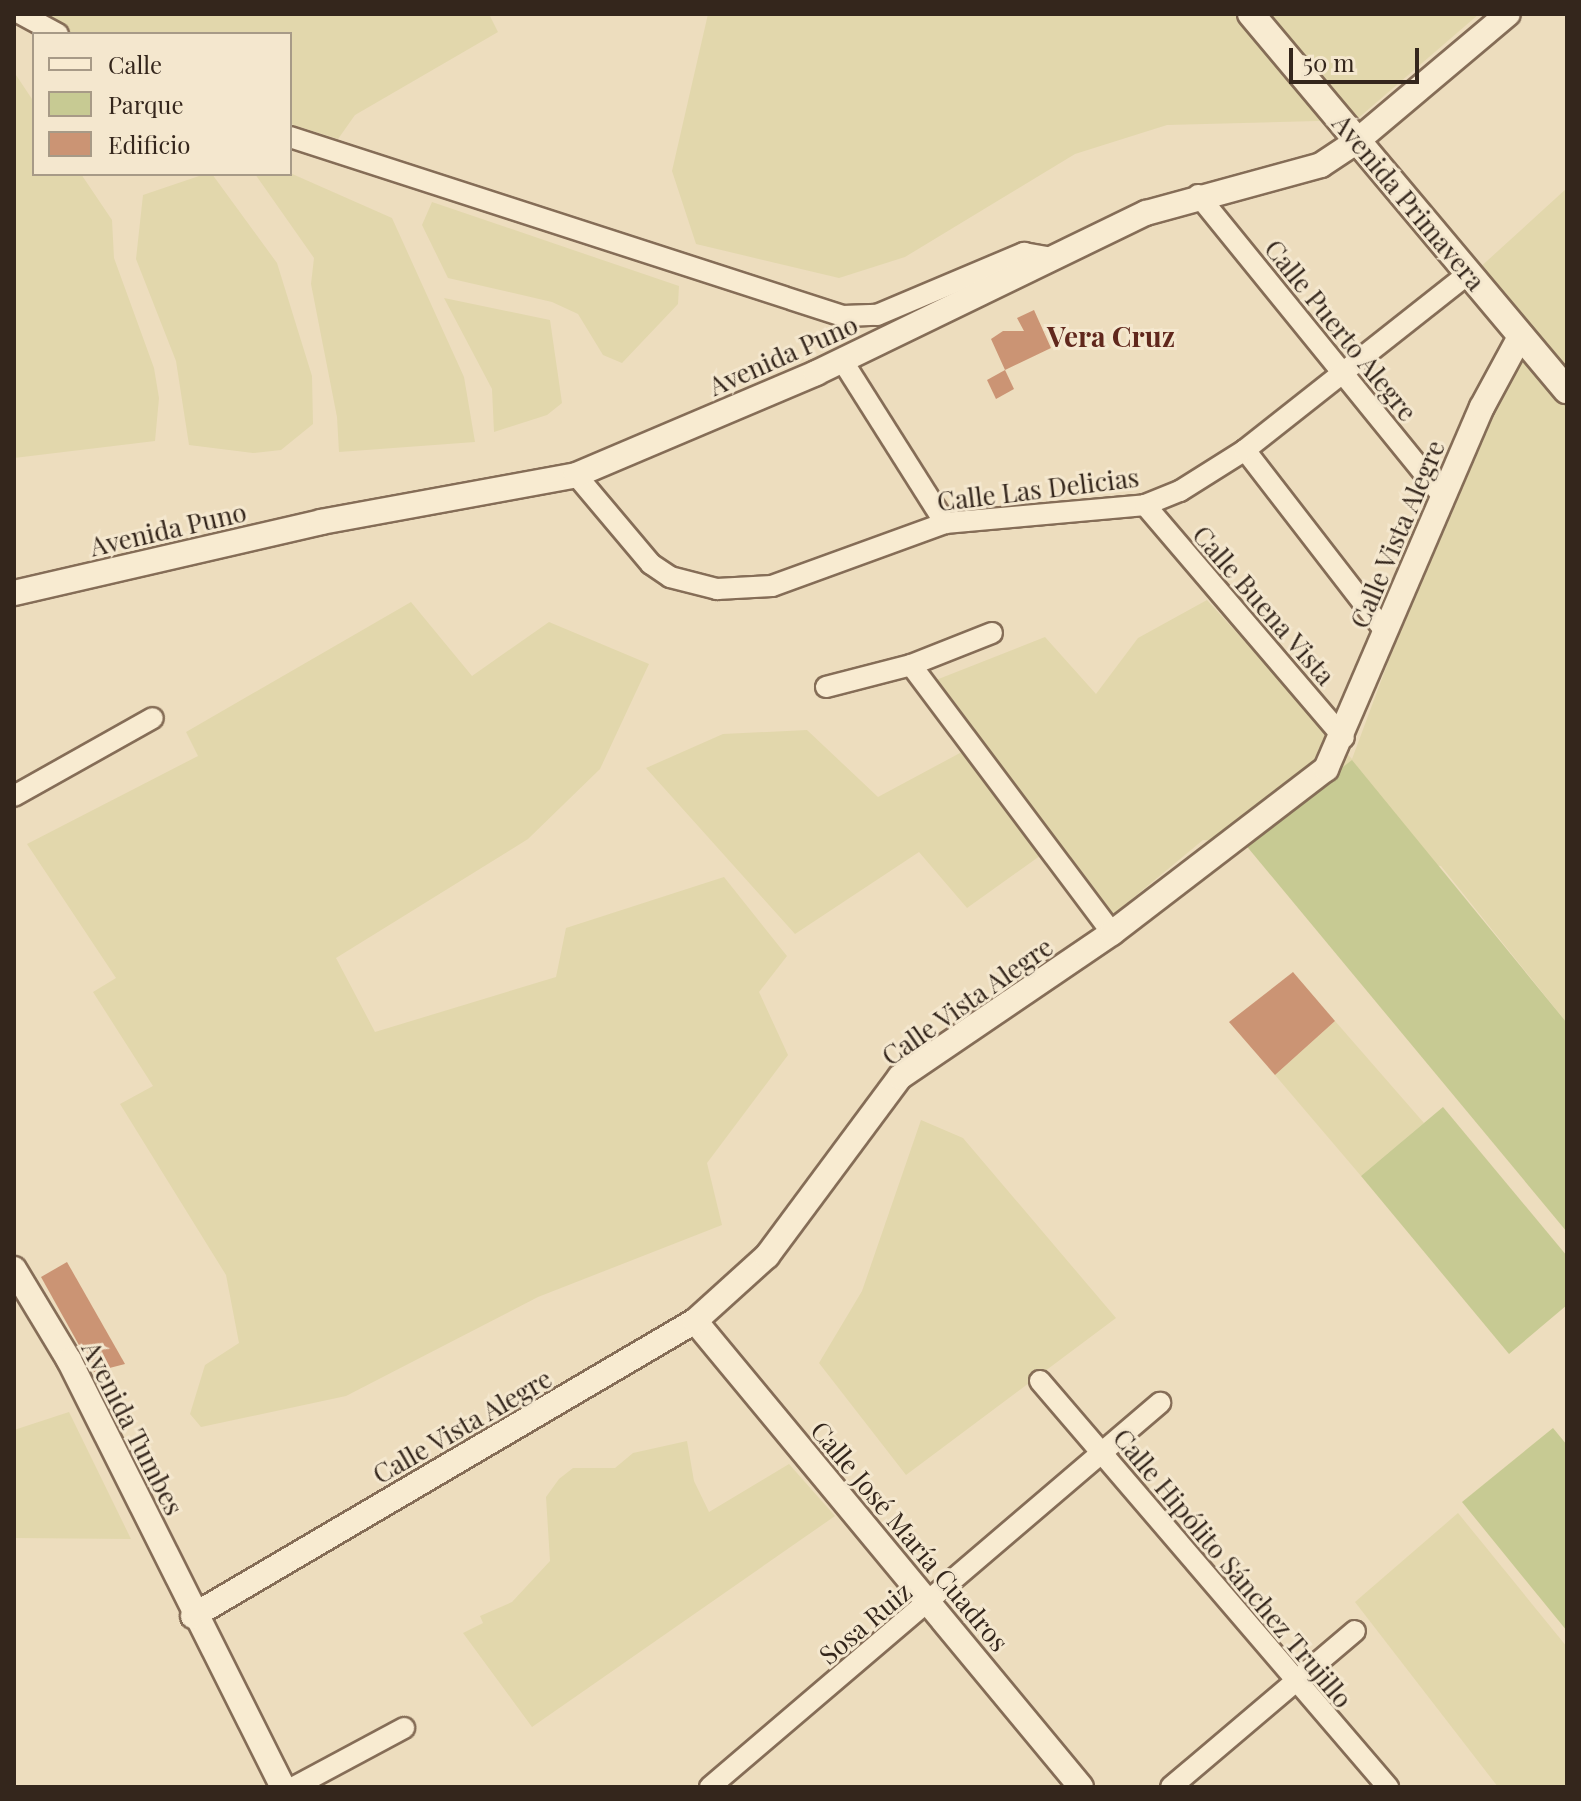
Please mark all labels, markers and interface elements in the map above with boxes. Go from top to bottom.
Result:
legend [32,32,292,176]
scale bar [1293,32,1423,82]
text: 50 m [1303,46,1355,78]
text: Calle [108,48,162,80]
text: Parque [108,88,184,120]
street label: Avenida Primavera [1326,108,1492,296]
text: Edificio [108,128,190,160]
street label: Calle Puerto Alegre [1258,233,1424,427]
street label: Avenida Puno [704,308,862,402]
district label: Vera Cruz [1047,319,1175,353]
street label: Calle Vista Alegre [1343,434,1451,634]
street label: Calle Las Delicias [935,461,1141,517]
street label: Avenida Puno [87,496,249,562]
street label: Calle Buena Vista [1186,519,1342,691]
street label: Calle Vista Alegre [875,930,1059,1072]
street label: Avenida Tumbes [76,1336,190,1520]
street label: Calle Vista Alegre [366,1362,558,1490]
street label: Calle José María Cuadros [805,1415,1015,1657]
street label: Calle Hipólito Sánchez Trujillo [1107,1422,1359,1714]
street label: Sosa Ruiz [812,1575,918,1671]

